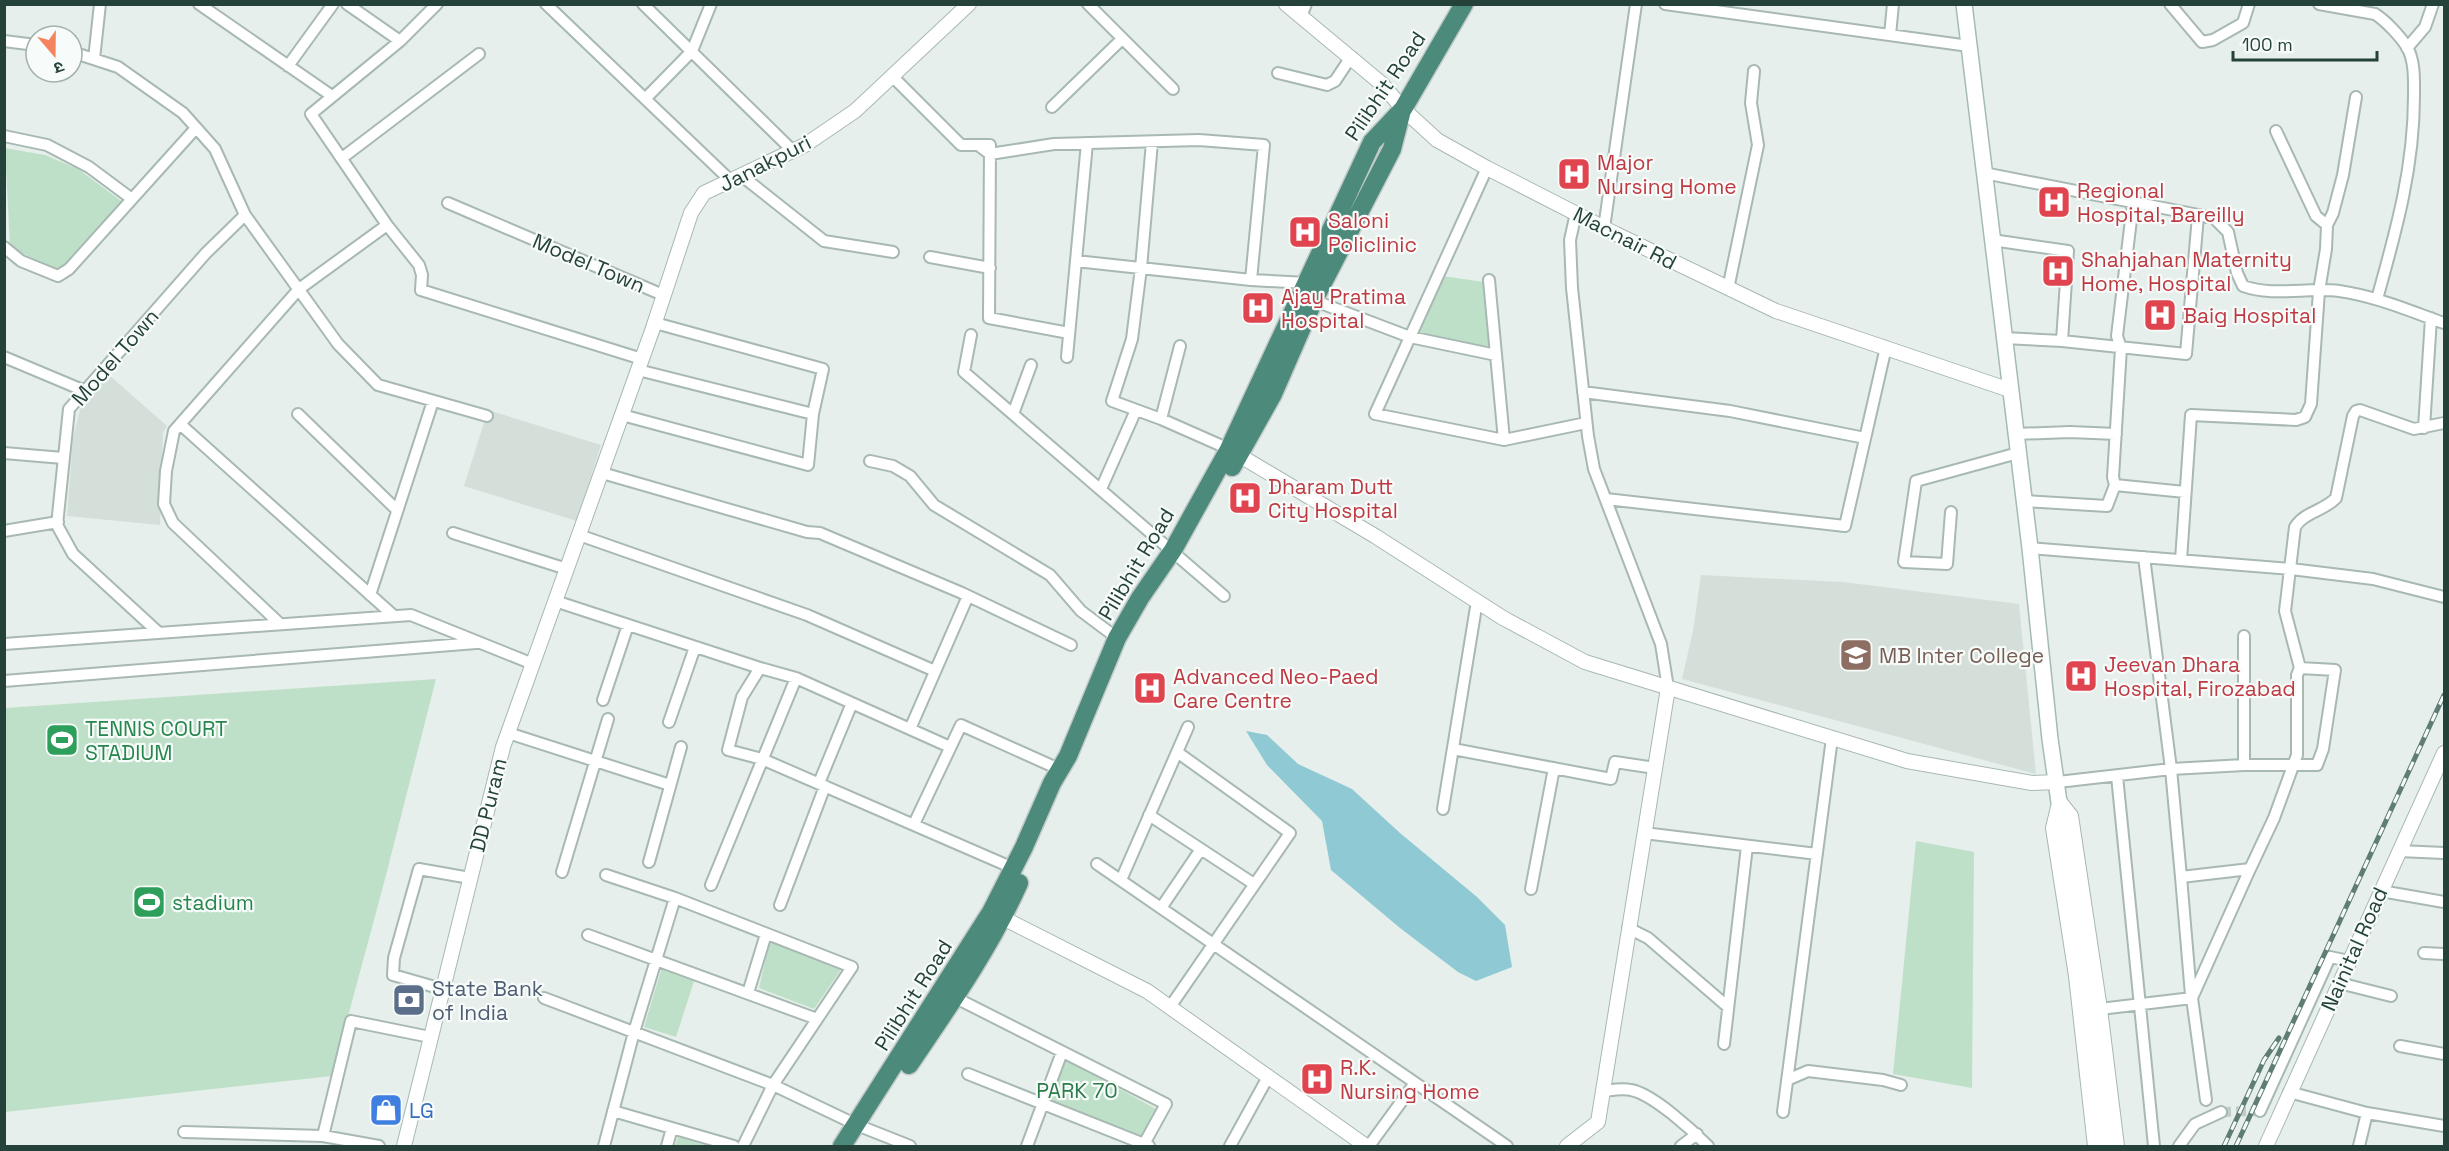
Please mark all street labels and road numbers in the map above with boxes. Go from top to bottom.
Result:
street label: Pilibhit Road [1339,26,1431,146]
street label: Janakpuri [714,128,816,198]
street label: Macnair Rd [1569,200,1681,276]
street label: Model Town [529,227,649,299]
street label: Model Town [66,303,164,411]
street label: Pilibhit Road [1092,503,1180,625]
street label: DD Puram [463,755,513,855]
street label: Nainital Road [2315,883,2393,1015]
street label: Pilibhit Road [868,934,958,1056]

